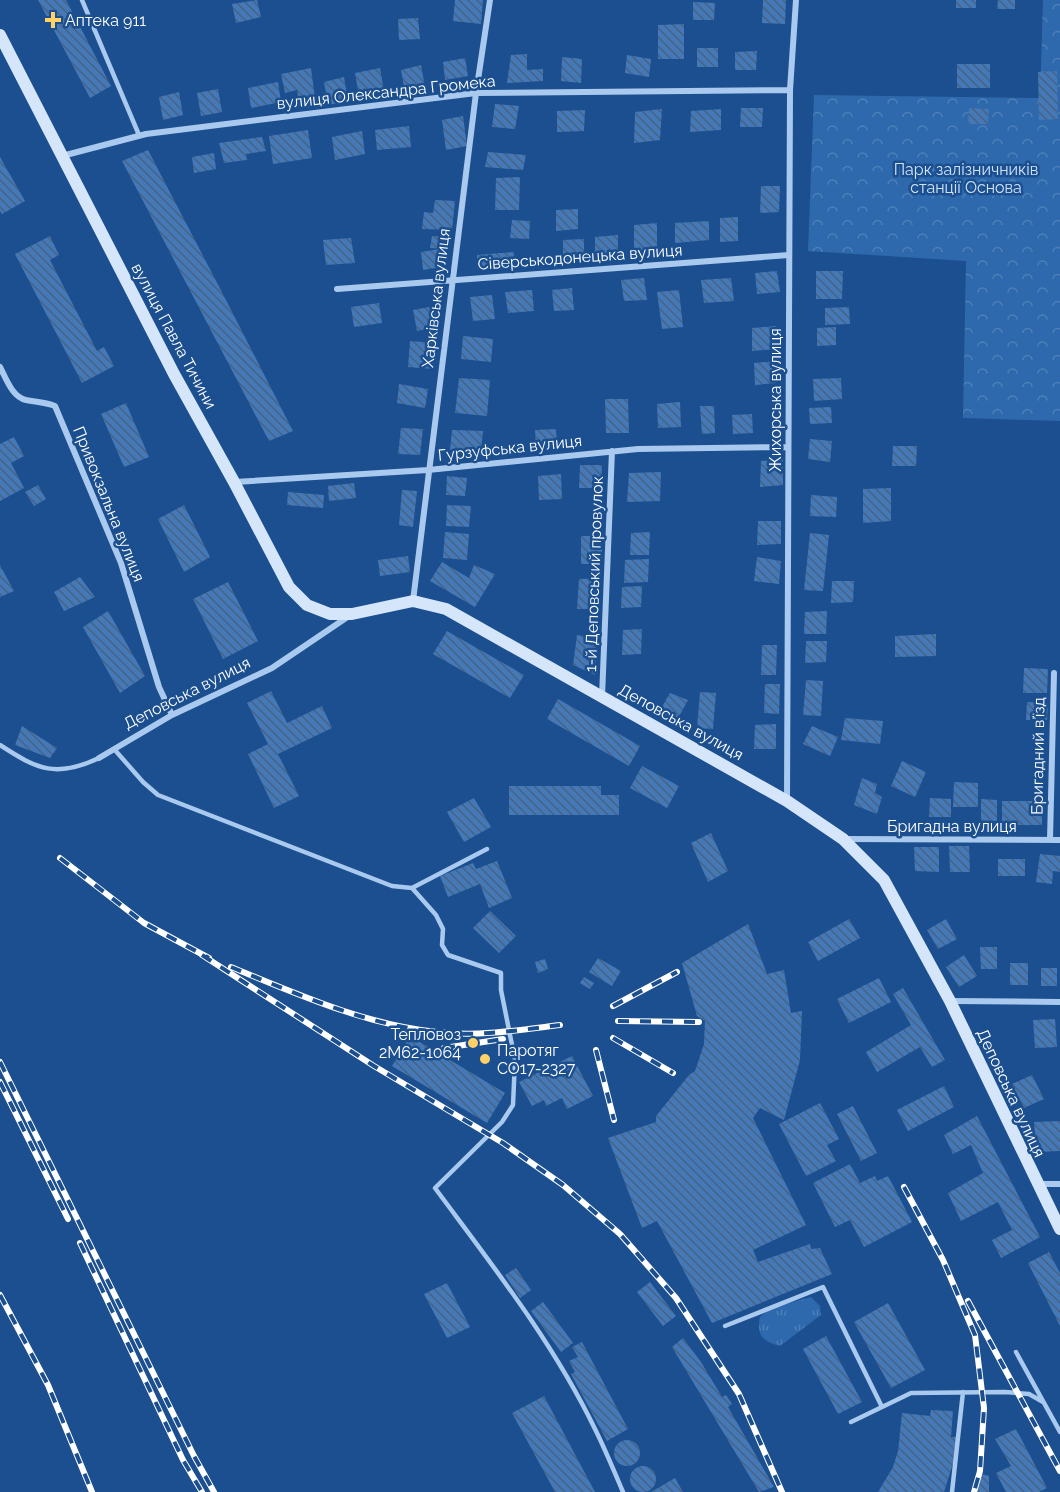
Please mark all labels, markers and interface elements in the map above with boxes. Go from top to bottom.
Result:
place label: Аптека 911 [65,11,146,30]
marker: Аптека 911 [46,13,60,27]
street label: вулиця Олександра Громека [276,71,496,113]
park label: Парк залізничників станції Основа [894,160,1038,197]
street label: Харківська вулиця [418,227,454,369]
street label: Сіверськодонецька вулиця [477,240,683,274]
street label: вулиця Павла Тичини [128,260,220,412]
street label: Жихорська вулиця [766,328,785,472]
street label: Привокзальна вулиця [69,424,149,584]
street label: Гурзуфська вулиця [437,431,583,465]
street label: 1-й Деповський провулок [581,476,607,672]
street label: Деповська вулиця [120,653,254,733]
street label: Деповська вулиця [615,680,747,764]
street label: Бригадний в’їзд [1027,697,1049,815]
street label: Бригадна вулиця [887,817,1017,836]
place label: Тепловоз 2М62-1064 [379,1025,461,1062]
street label: Деповська вулиця [973,1026,1049,1160]
marker: Тепловоз 2М62-1064 [466,1036,480,1050]
place label: Паротяг СО17-2327 [497,1041,576,1078]
marker: Паротяг СО17-2327 [478,1052,492,1066]

